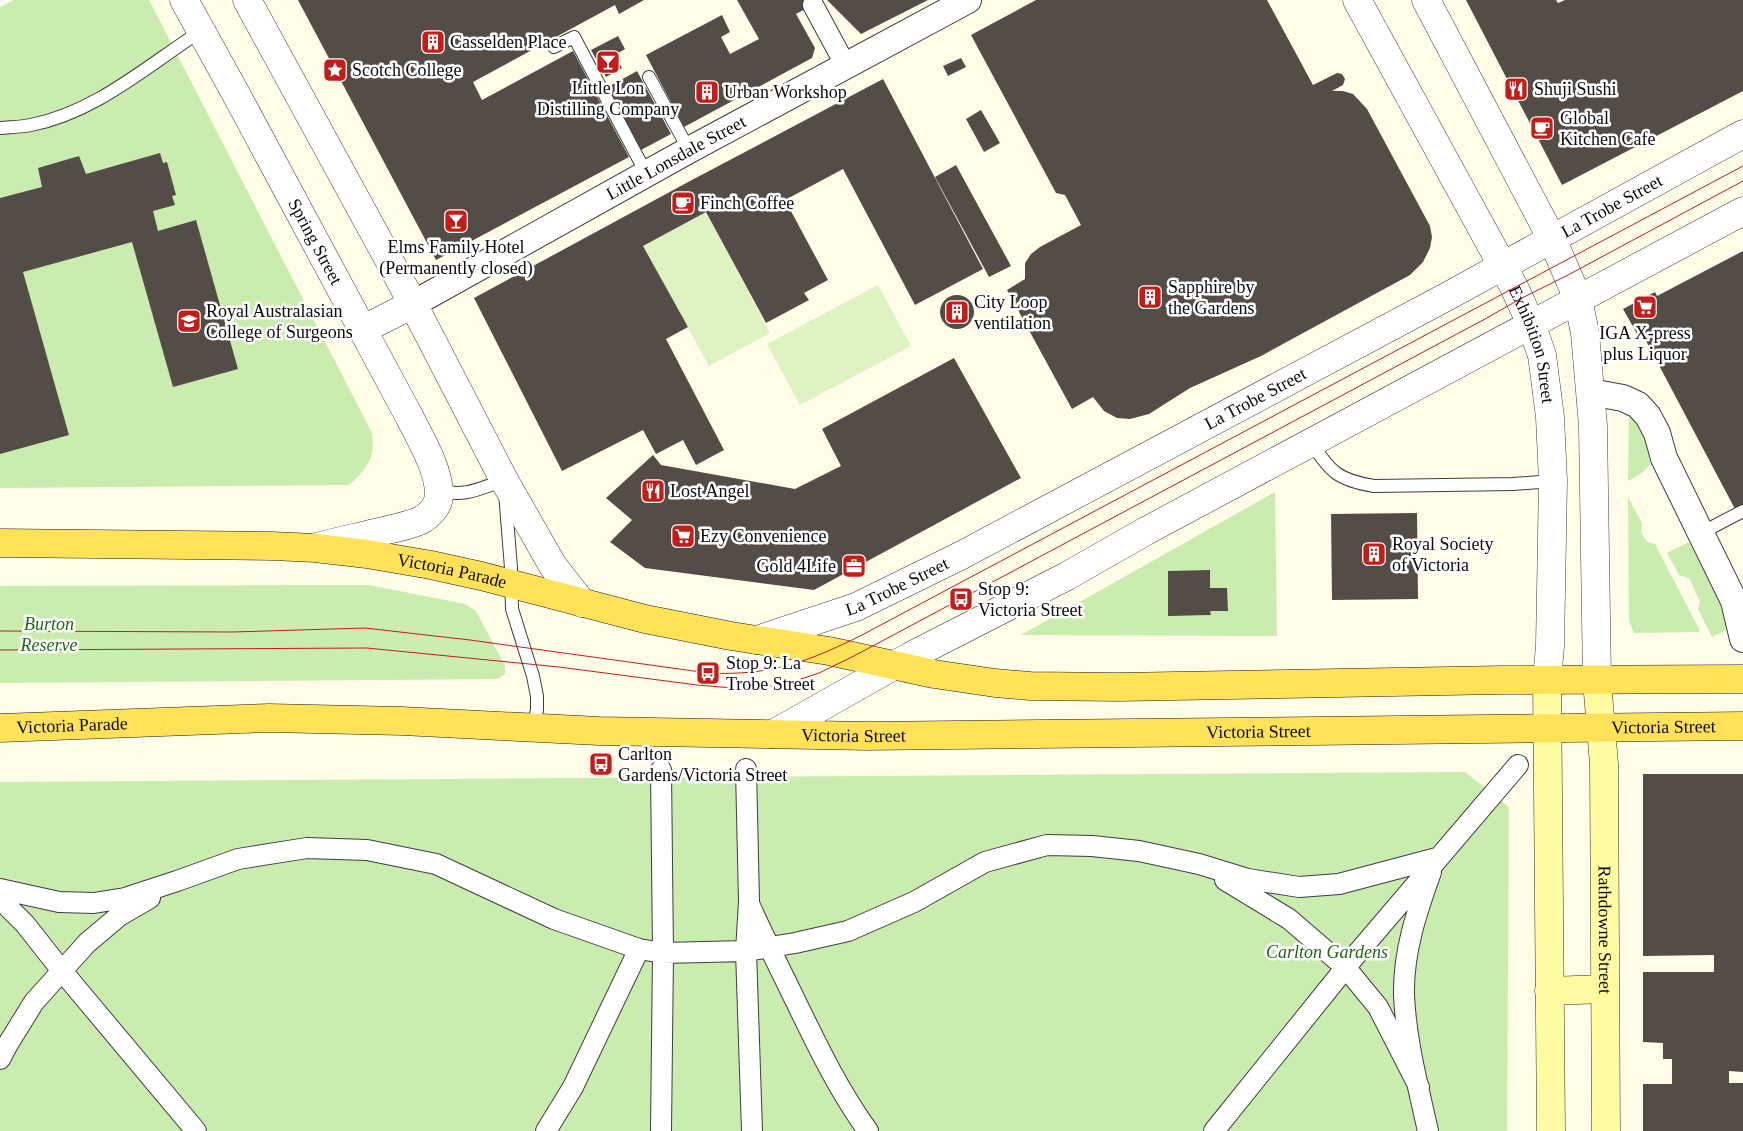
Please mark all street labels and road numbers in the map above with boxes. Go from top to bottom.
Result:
street label: Little Lonsdale Street [603,111,749,204]
street label: La Trobe Street [1558,170,1666,242]
street label: Spring Street [284,195,347,288]
street label: Exhibition Street [1505,282,1558,404]
street label: La Trobe Street [1201,363,1310,434]
street label: Victoria Parade [396,549,509,592]
street label: La Trobe Street [843,553,952,620]
street label: Victoria Parade [16,713,128,737]
street label: Victoria Street [1611,716,1716,738]
street label: Victoria Street [1206,721,1311,742]
street label: Victoria Street [801,725,906,746]
street label: Rathdowne Street [1595,865,1615,994]

